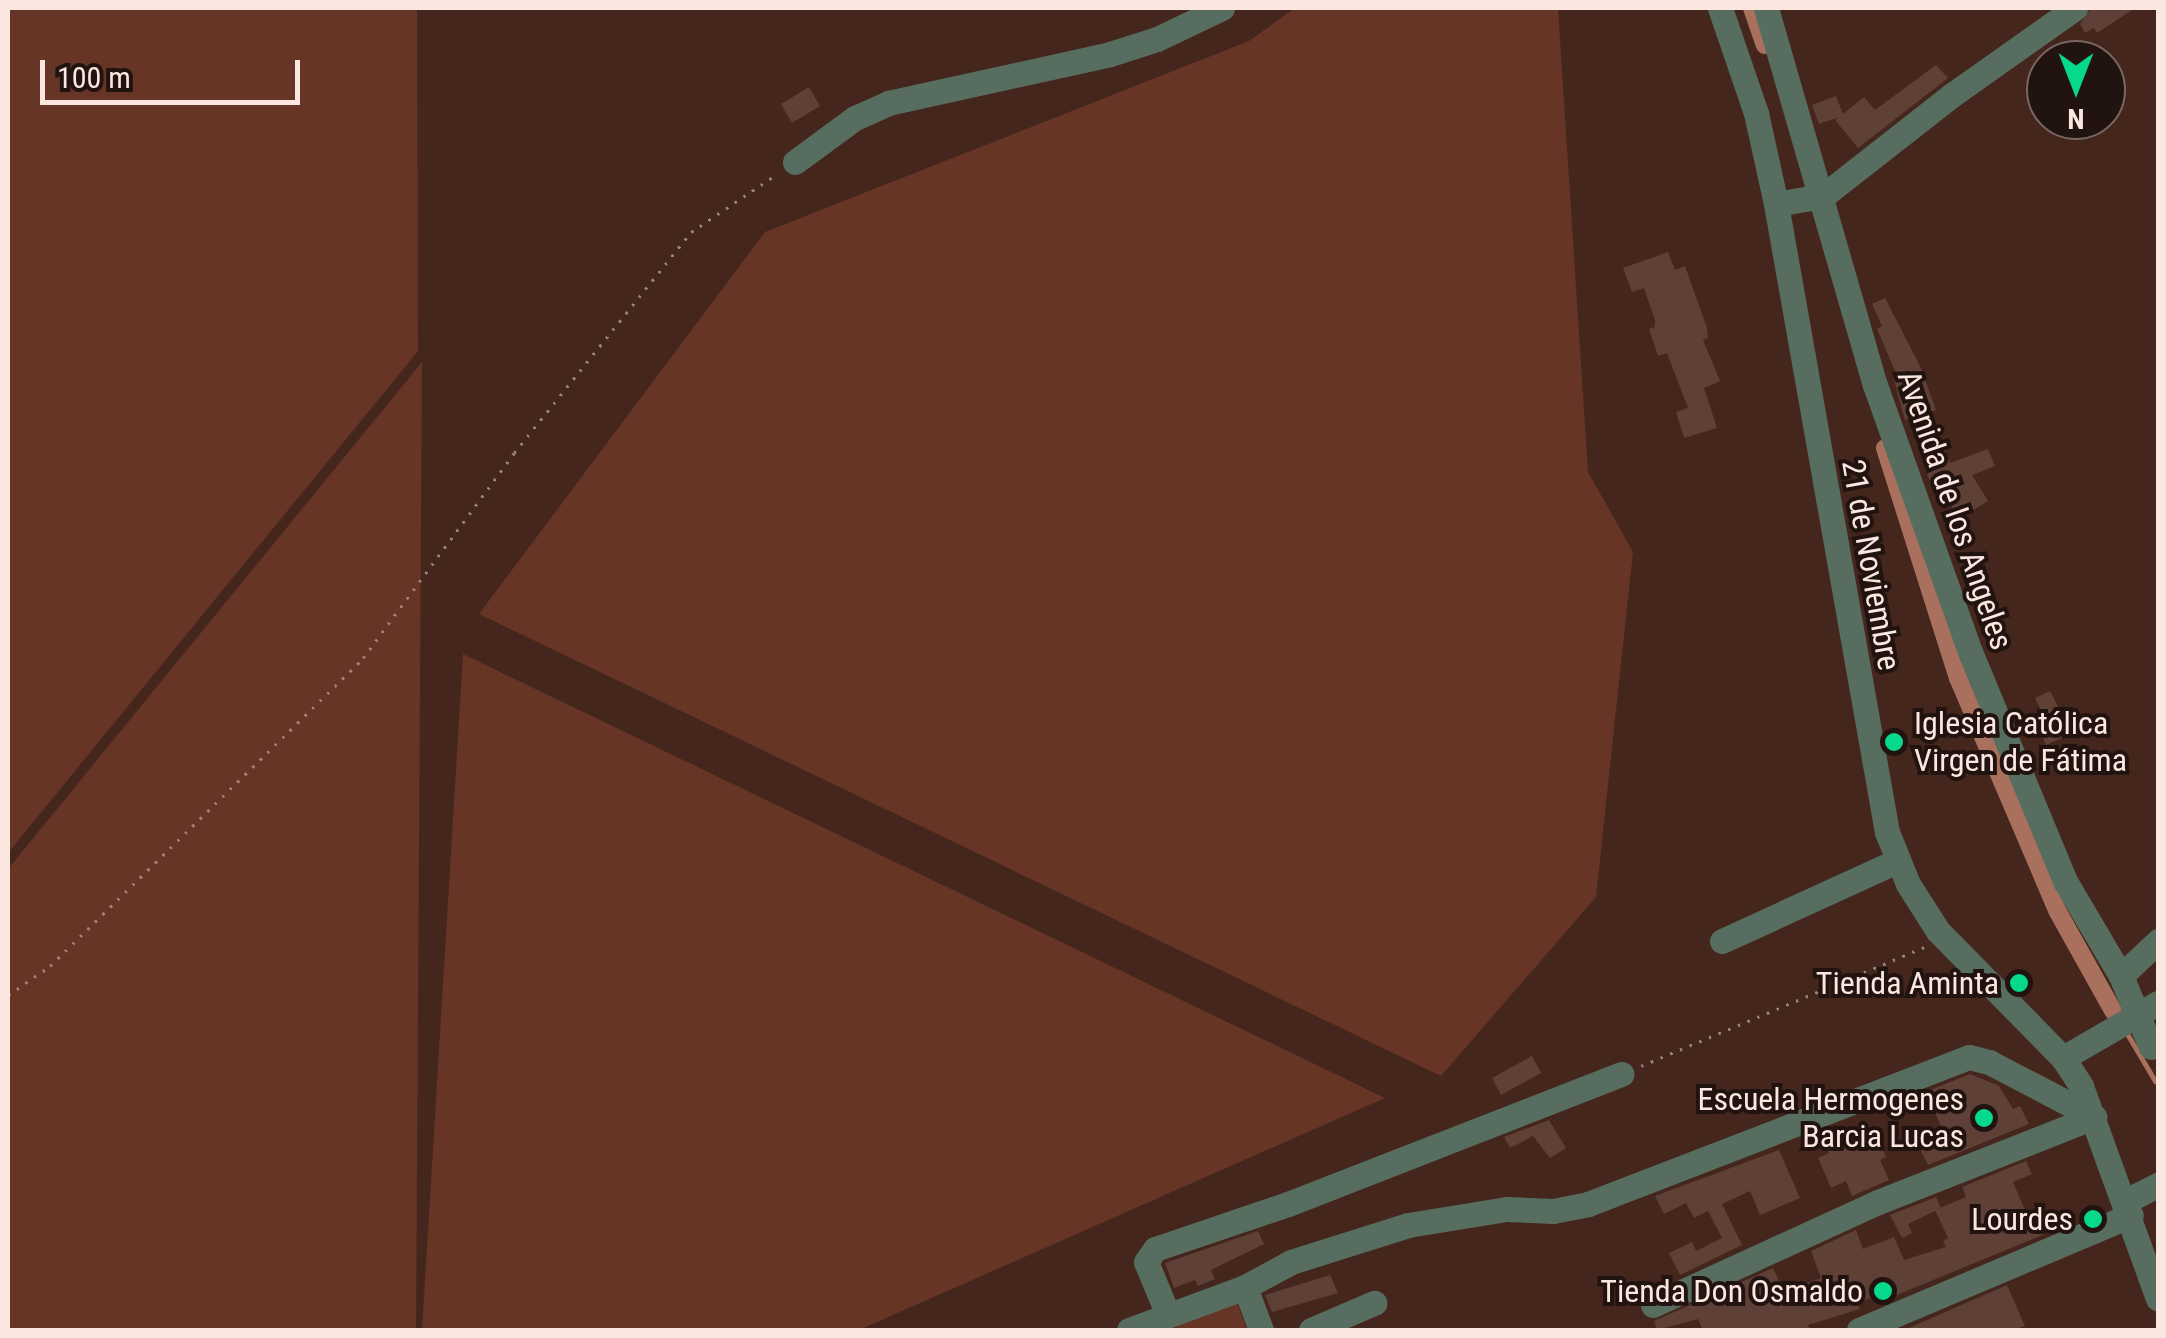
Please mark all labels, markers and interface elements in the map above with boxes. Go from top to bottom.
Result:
scale bar [45,40,305,102]
north arrow [2026,40,2126,140]
text: 100 m [57,60,131,95]
text: N [2067,102,2085,135]
street label: Avenida de los Angeles [1889,365,2021,655]
street label: 21 de Noviembre [1834,457,1908,673]
place label: Iglesia Católica Virgen de Fátima [1914,705,2127,780]
marker: Iglesia Católica Virgen de Fátima [1883,731,1905,753]
place label: Tienda Aminta [1816,964,1999,1002]
marker: Tienda Aminta [2008,972,2030,994]
place label: Escuela Hermogenes Barcia Lucas [1698,1081,1964,1156]
marker: Escuela Hermogenes Barcia Lucas [1973,1107,1995,1129]
place label: Lourdes [1971,1200,2073,1238]
marker: Lourdes [2082,1208,2104,1230]
place label: Tienda Don Osmaldo [1600,1272,1863,1310]
marker: Tienda Don Osmaldo [1872,1280,1894,1302]

